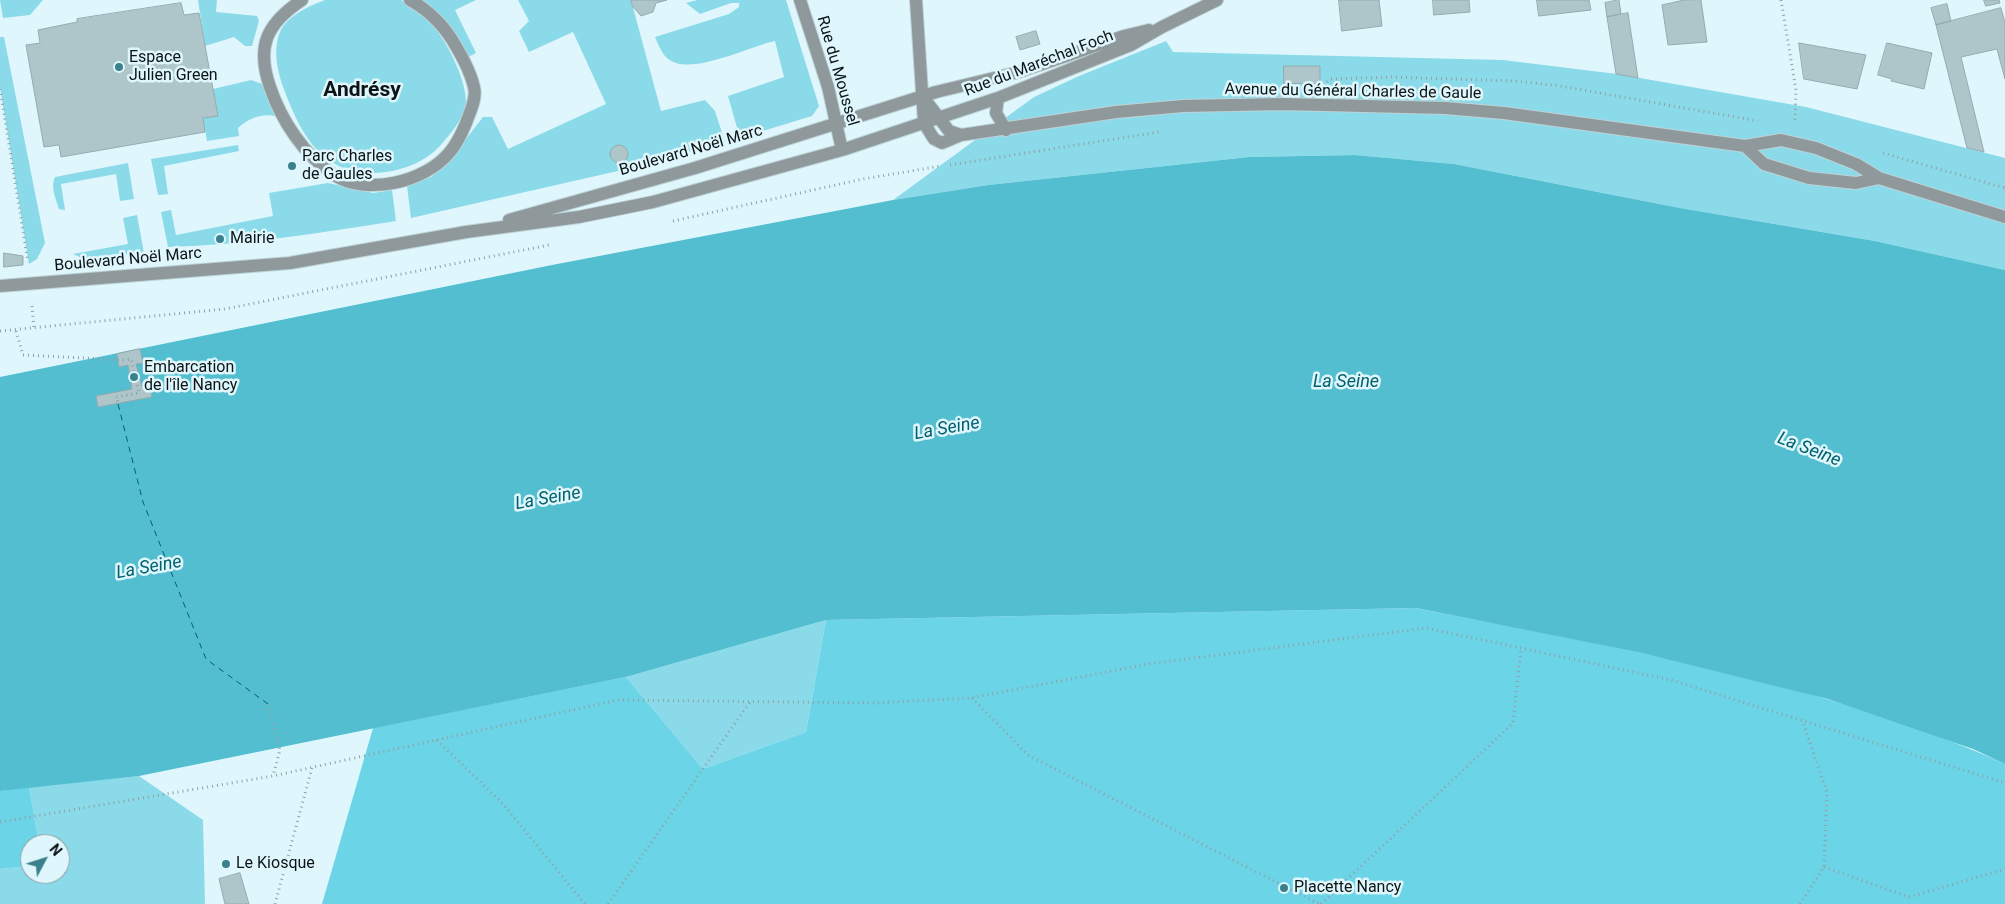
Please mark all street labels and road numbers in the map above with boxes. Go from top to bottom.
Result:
street label: Rue du Moussel [812,14,862,128]
street label: Rue du Maréchal Foch [962,27,1116,101]
street label: Avenue du Général Charles de Gaule [1225,80,1481,104]
street label: Boulevard Noël Marc [617,121,765,181]
street label: Boulevard Noël Marc [53,244,203,276]

